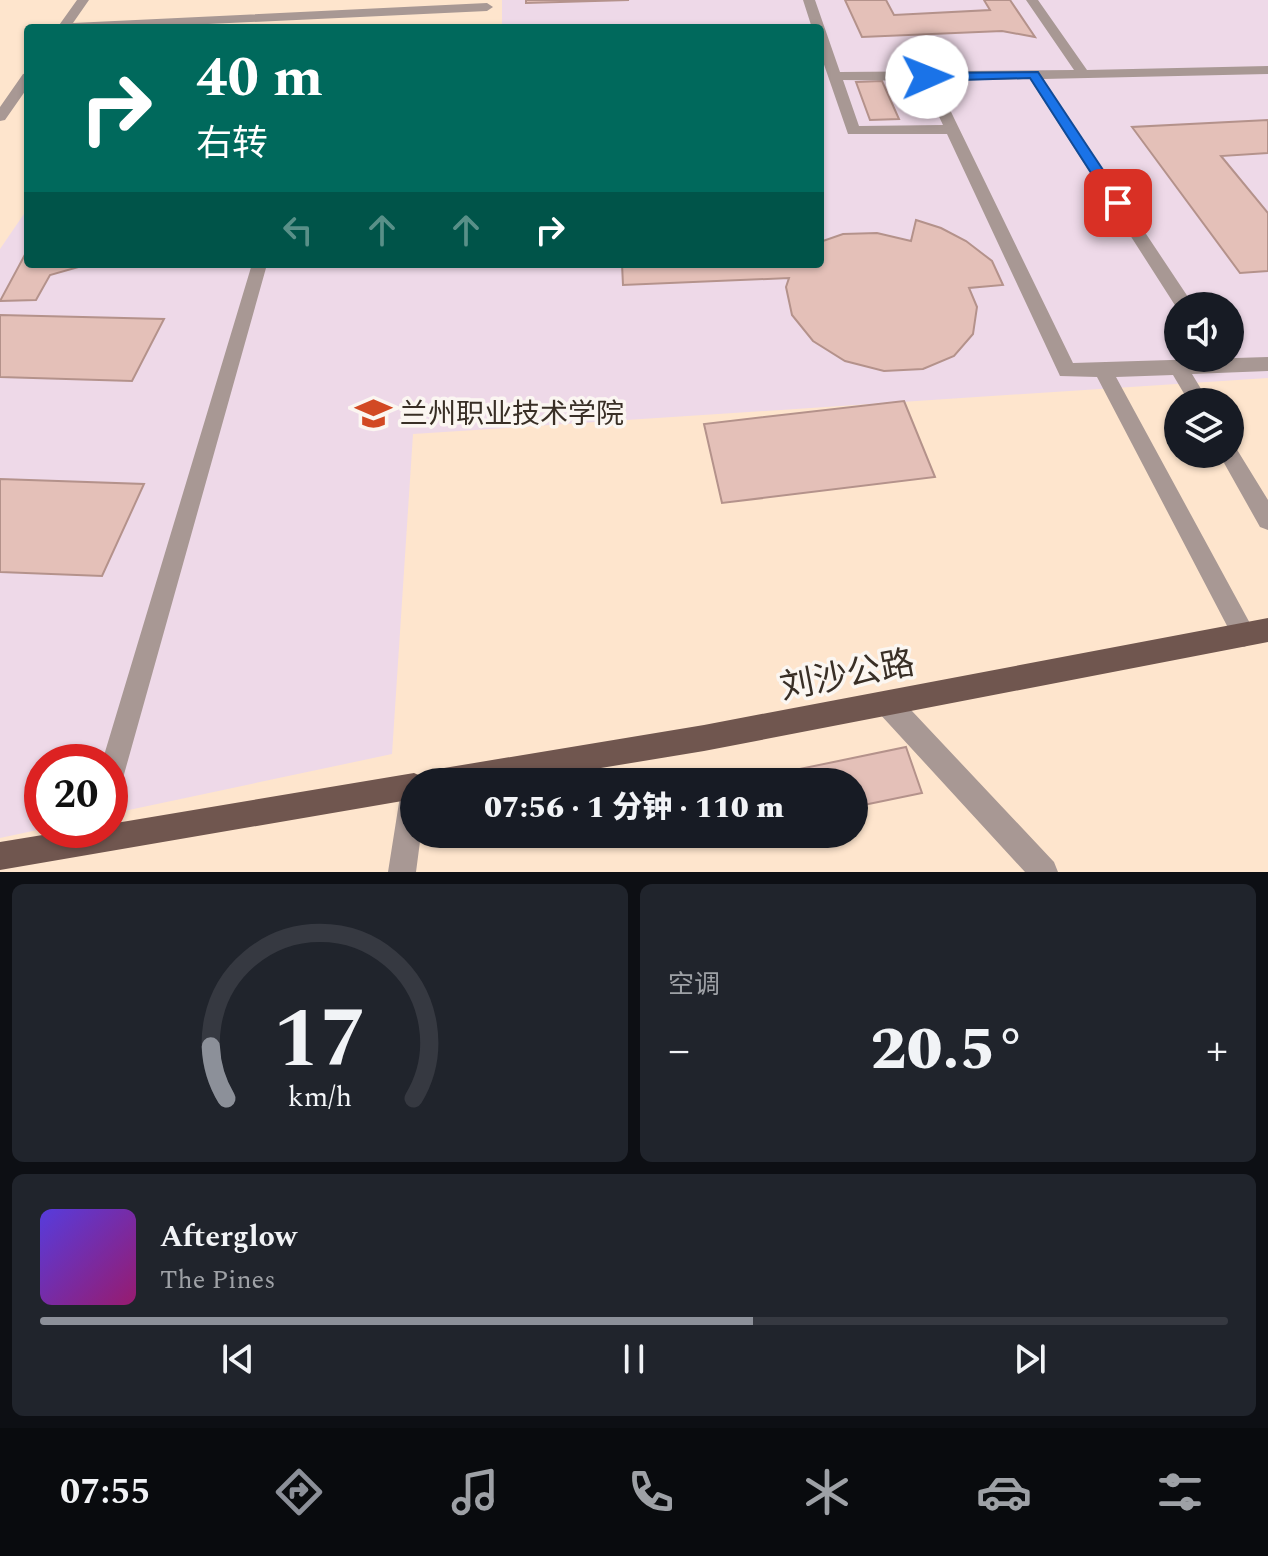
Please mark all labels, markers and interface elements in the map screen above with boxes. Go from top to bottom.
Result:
position arrow [885,35,969,119]
text: 40 m [196,36,323,121]
icon: right [64,56,168,160]
text: 右转 [196,117,268,172]
pin [1084,169,1152,237]
icon: arrive [1096,181,1140,225]
icon: left [276,208,320,252]
icon: ahead [360,208,404,252]
icon: ahead [444,208,488,252]
icon: right [528,208,572,252]
map controls [1164,292,1244,468]
button: sound [1164,292,1244,372]
button: layers [1164,388,1244,468]
place label: 兰州职业技术学院 [400,393,624,436]
school or university icon: 兰州职业技术学院 [355,394,393,432]
street label: 刘沙公路 [776,637,919,714]
speed limit sign: 20 [24,744,128,848]
text: 07:56 · 1 分钟 · 110 m [484,785,784,831]
text: 空调 [668,965,720,1005]
text: 17 [273,977,367,1104]
text: 20.5° [871,1004,1025,1096]
text: − [668,1017,690,1084]
text: + [1206,1017,1228,1084]
text: km/h [288,1076,352,1119]
text: Afterglow [160,1214,297,1260]
text: The Pines [160,1260,275,1300]
icon: previous [216,1337,260,1381]
icon: pause [612,1337,656,1381]
icon: next [1008,1337,1052,1381]
icon: directions [271,1464,327,1520]
icon: music [447,1464,503,1520]
icon: phone [623,1464,679,1520]
icon: climate [799,1464,855,1520]
icon: car [976,1464,1032,1520]
icon: filters [1152,1464,1208,1520]
text: 07:55 [60,1465,151,1520]

